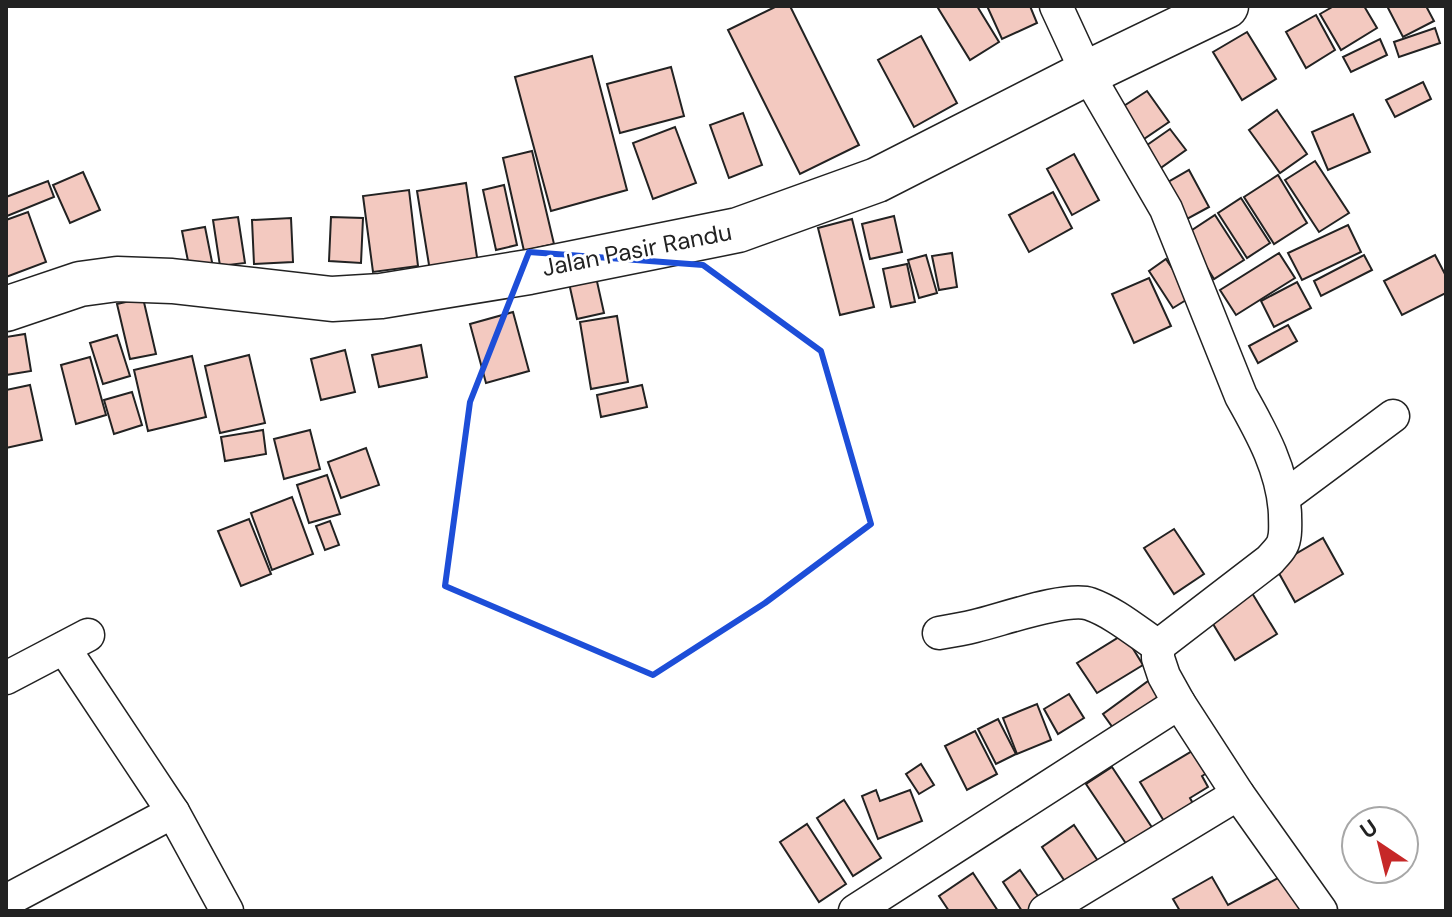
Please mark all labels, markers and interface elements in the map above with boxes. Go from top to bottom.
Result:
street label: Jalan Pasir Randu [539,216,734,283]
north arrow [1340,805,1420,885]
text: U [1354,813,1383,845]

